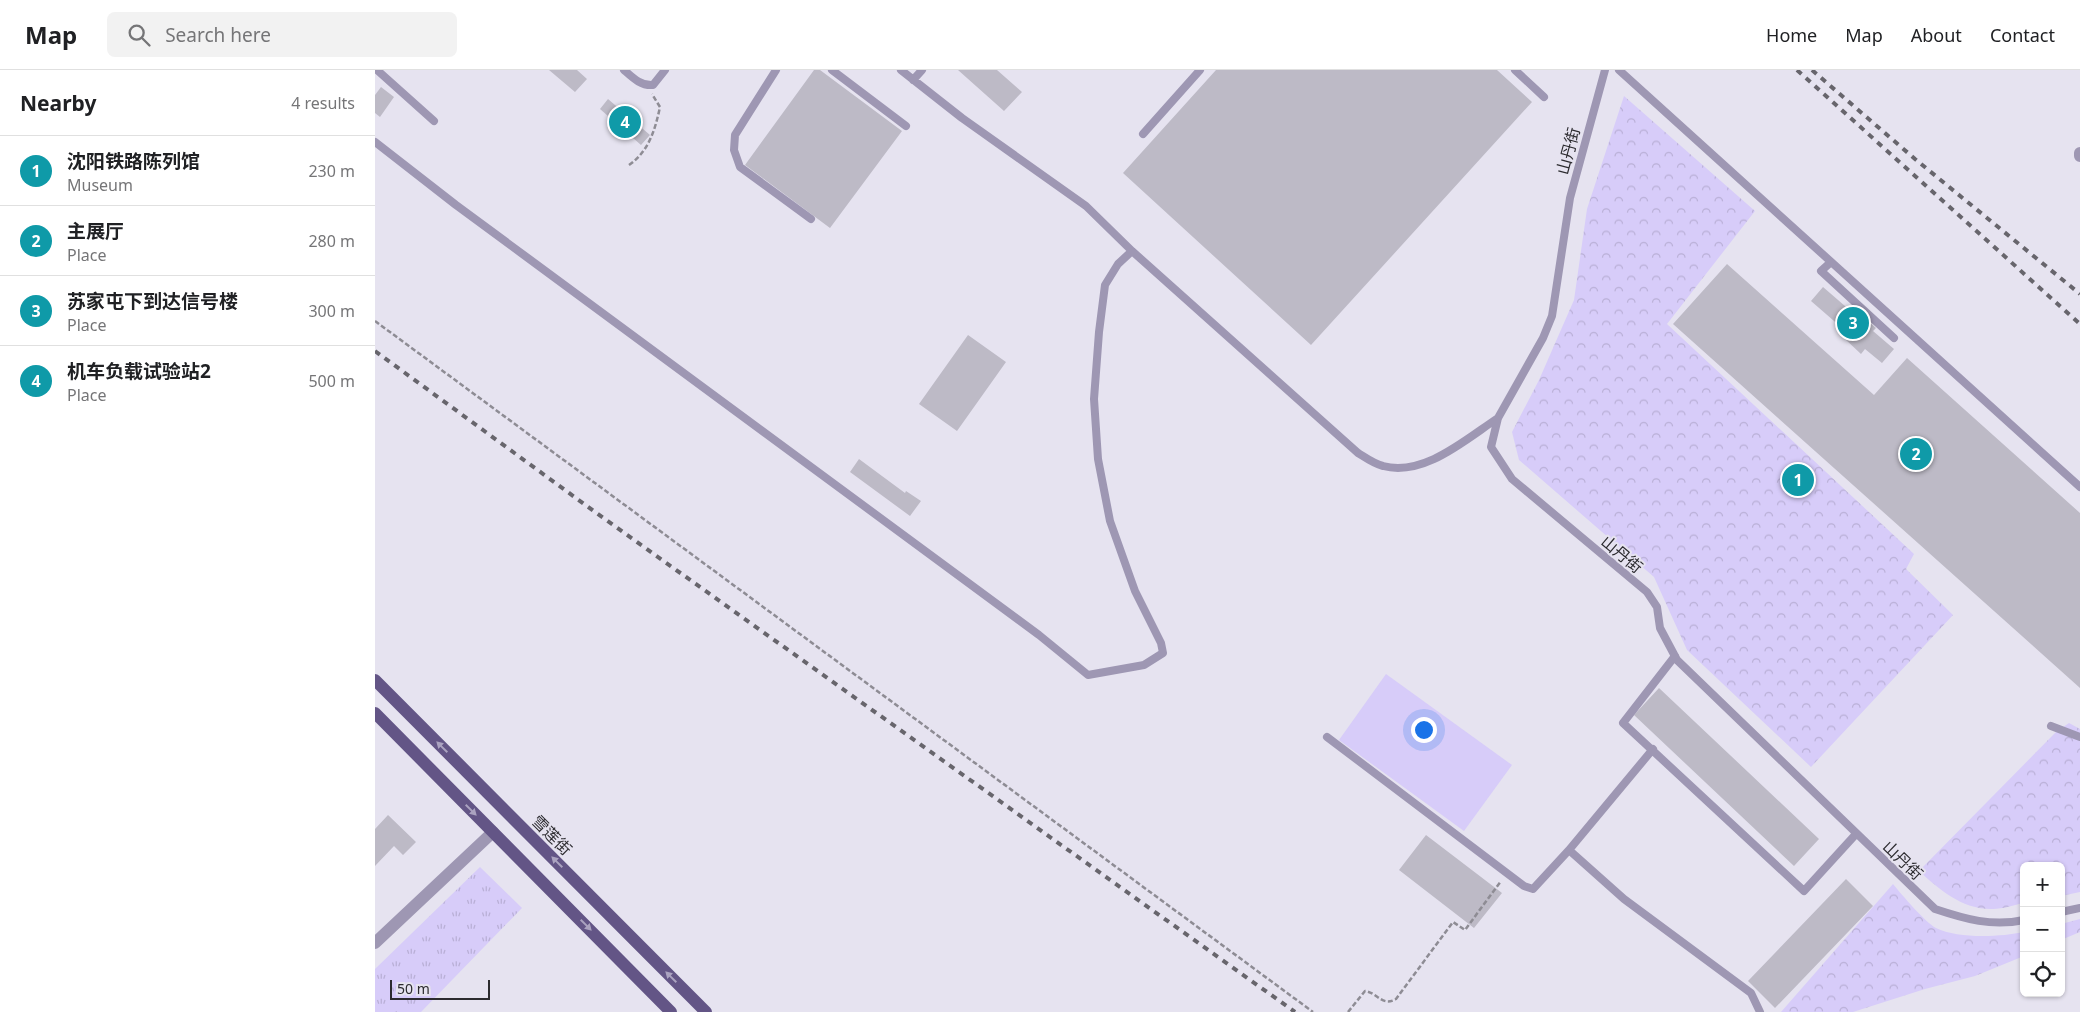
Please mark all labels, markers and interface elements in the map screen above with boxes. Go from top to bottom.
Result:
search box [107,12,457,57]
text: Map [25,18,77,51]
icon: search [125,21,153,49]
text: Search here [165,22,271,48]
text: Home [1766,23,1817,47]
text: Map [1845,23,1883,47]
text: About [1911,23,1962,47]
text: Contact [1990,23,2055,47]
text: Nearby [20,89,96,117]
text: 4 results [291,92,355,114]
pin: 4 [609,103,641,141]
street label: 山丹街 [1551,125,1585,177]
text: 沈阳铁路陈列馆 [67,148,200,174]
text: 1 [31,160,41,182]
text: 230 m [308,160,355,182]
text: Museum [67,174,133,196]
text: 主展厅 [67,218,124,244]
text: 2 [31,230,41,252]
text: 280 m [308,230,355,252]
text: Place [67,244,107,266]
text: 苏家屯下到达信号楼 [67,288,238,314]
text: 3 [31,300,41,322]
text: 300 m [308,300,355,322]
pin: 3 [1837,304,1869,342]
text: Place [67,314,107,336]
text: 机车负载试验站2 [67,358,211,384]
text: 4 [31,370,41,392]
text: 500 m [308,370,355,392]
text: Place [67,384,107,406]
pin: 2 [1900,435,1932,473]
pin: 1 [1782,461,1814,499]
street label: 山丹街 [1597,530,1647,578]
your location [1411,717,1437,743]
one-way arrow [436,741,448,753]
one-way arrow [465,804,477,816]
street label: 雪莲街 [527,810,577,860]
street label: 山丹街 [1878,835,1928,885]
one-way arrow [551,857,563,869]
map controls [2020,862,2065,997]
button: + [2020,862,2065,907]
button: − [2020,907,2065,952]
one-way arrow [579,919,591,931]
button: locate [2020,952,2065,997]
one-way arrow [665,972,677,984]
scale bar [390,977,490,1000]
text: 50 m [397,979,430,998]

